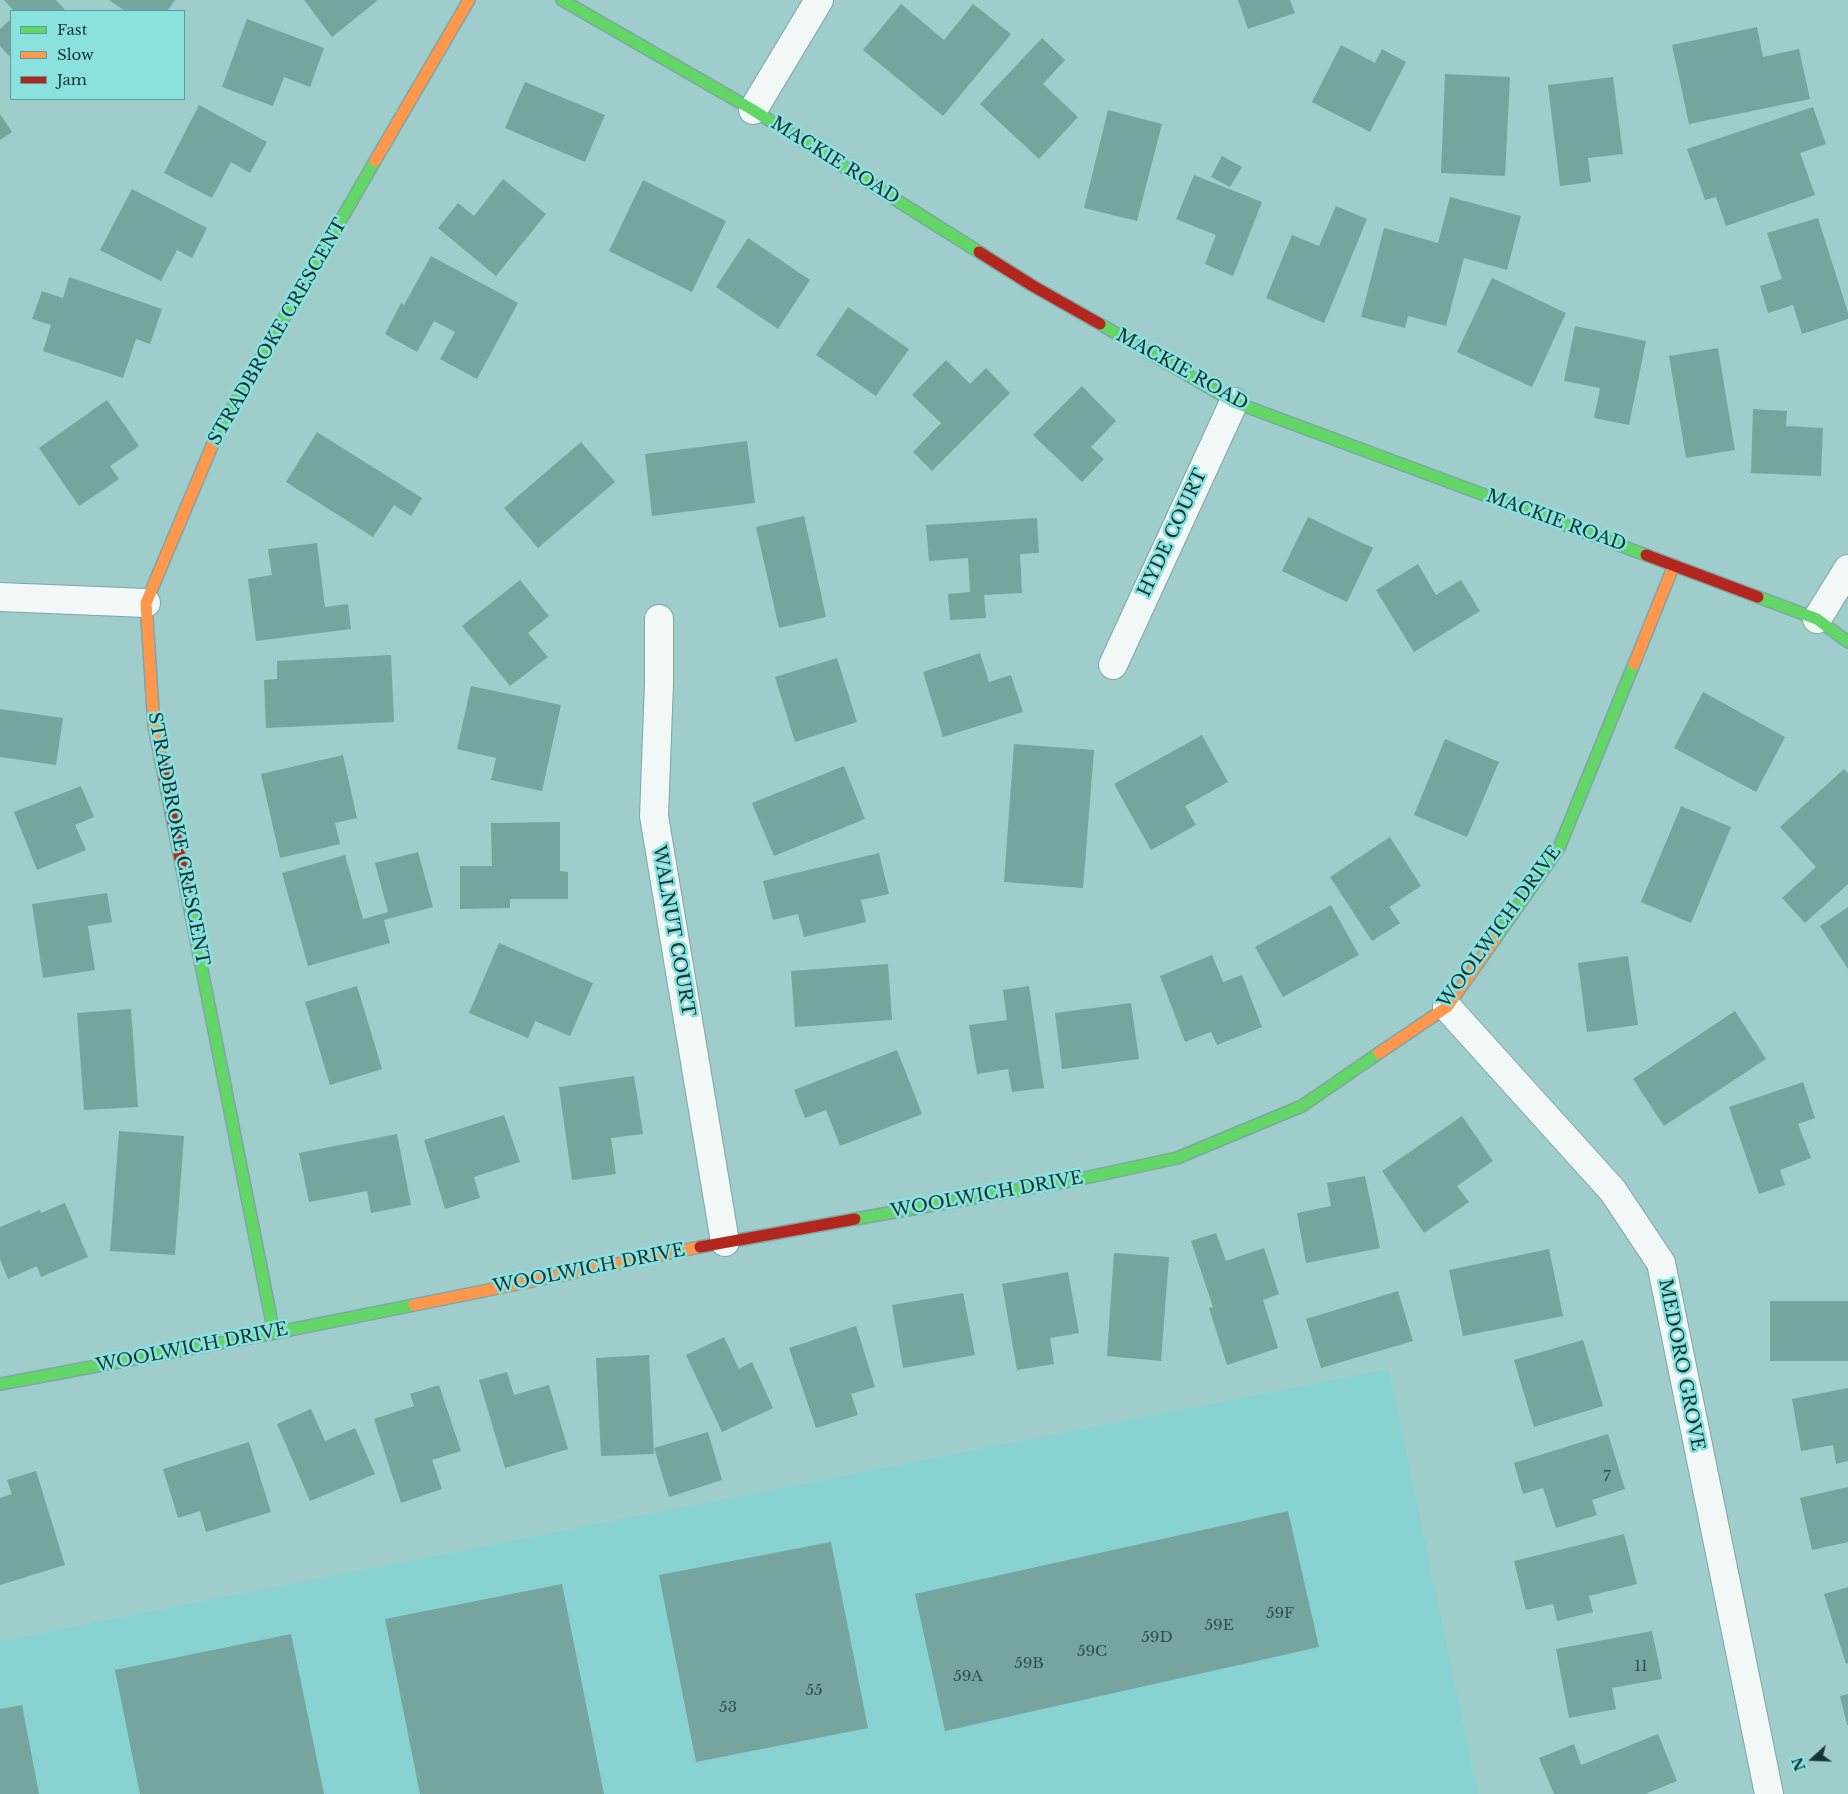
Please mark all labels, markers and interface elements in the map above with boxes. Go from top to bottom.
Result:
legend [10,10,185,100]
text: Fast [57,20,87,39]
text: Slow [57,45,94,64]
text: Jam [57,70,87,89]
street label: MACKIE ROAD [767,113,903,209]
street label: STRADBROKE CRESCENT [204,215,352,449]
street label: MACKIE ROAD [1112,325,1252,415]
street label: HYDE COURT [1134,466,1212,600]
street label: MACKIE ROAD [1483,486,1629,556]
street label: STRADBROKE CRESCENT [143,710,213,968]
street label: WOOLWICH DRIVE [1434,842,1566,1012]
street label: WALNUT COURT [647,844,699,1018]
street label: WOOLWICH DRIVE [889,1167,1085,1223]
street label: WOOLWICH DRIVE [491,1240,687,1298]
street label: MEDORO GROVE [1654,1277,1708,1453]
street label: WOOLWICH DRIVE [94,1319,290,1377]
house number: 7 [1603,1468,1611,1486]
house number: 59F [1266,1605,1294,1623]
house number: 59E [1204,1617,1234,1635]
house number: 59D [1141,1629,1173,1647]
house number: 59C [1077,1643,1107,1661]
house number: 59B [1014,1655,1044,1673]
house number: 11 [1634,1658,1648,1676]
house number: 59A [953,1668,983,1686]
house number: 55 [805,1682,823,1700]
house number: 53 [719,1699,737,1717]
north arrow [1788,1734,1838,1784]
text: N [1788,1755,1810,1773]

